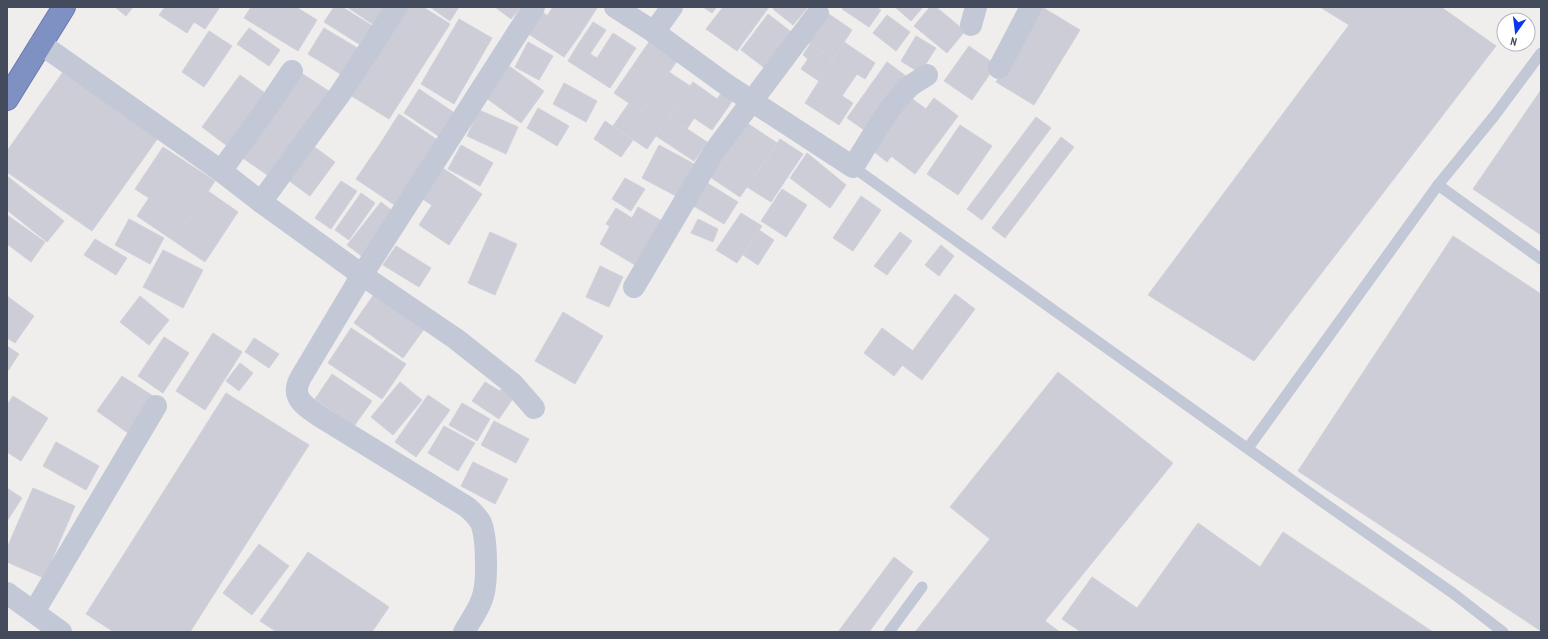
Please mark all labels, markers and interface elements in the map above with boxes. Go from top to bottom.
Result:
north arrow [1496,12,1536,52]
text: N [1509,34,1518,49]

